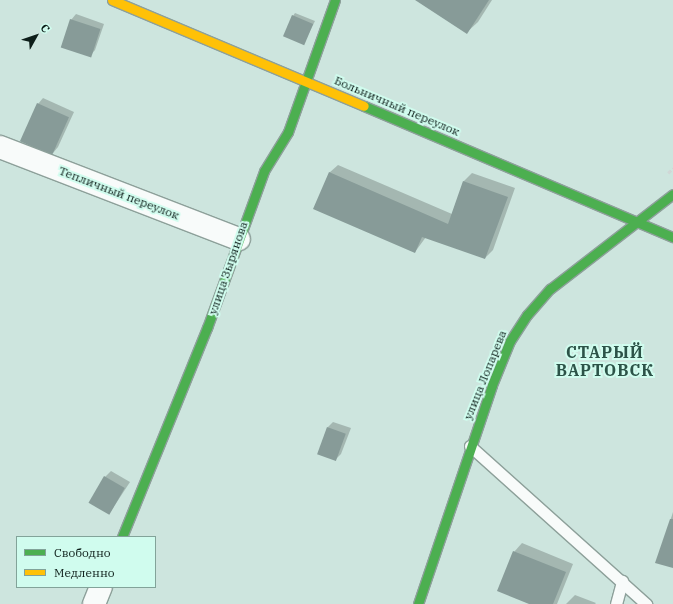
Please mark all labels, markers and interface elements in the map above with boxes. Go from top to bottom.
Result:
north arrow [16,16,56,56]
text: С [37,21,53,36]
street label: Больничный переулок [332,73,462,139]
street label: Тепличный переулок [57,163,181,223]
street label: улица Зырянова [205,220,251,316]
street label: улица Лопарева [461,328,509,422]
district label: СТАРЫЙ ВАРТОВСК [556,342,654,380]
legend [16,536,156,588]
text: Свободно [54,545,111,560]
text: Медленно [54,565,115,580]

